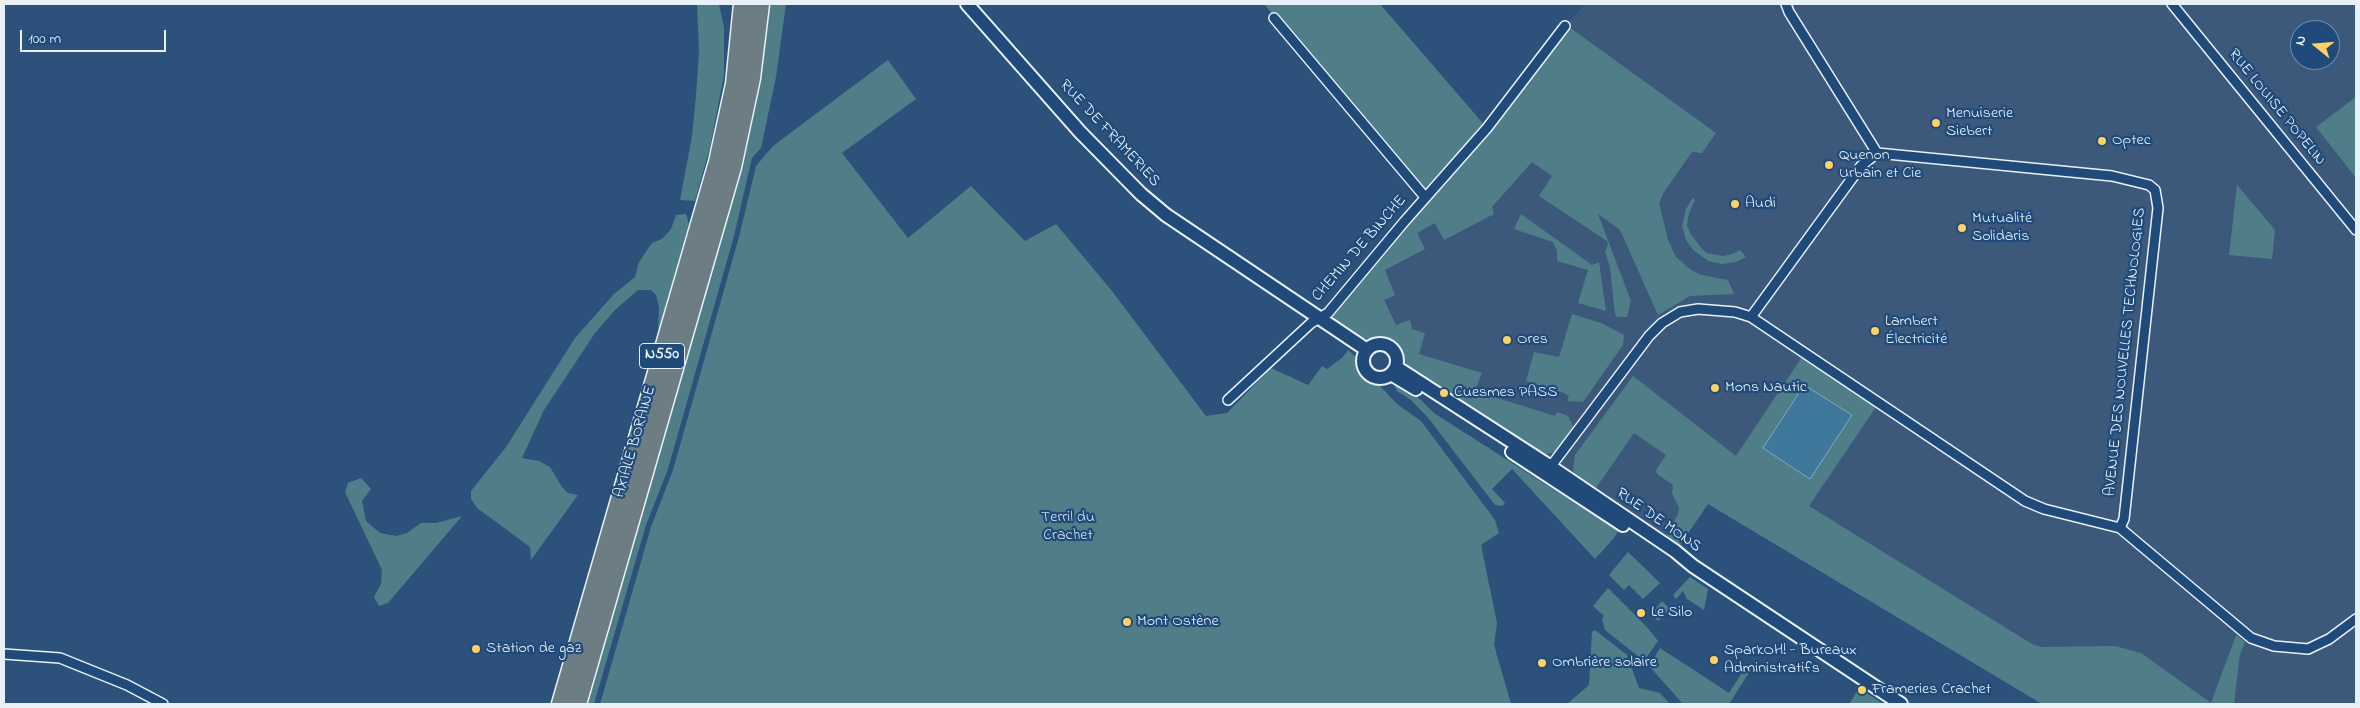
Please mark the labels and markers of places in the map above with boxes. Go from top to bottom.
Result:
place label: Menuiserie Siebert [1946,104,2013,142]
marker: Menuiserie Siebert [1930,117,1942,129]
place label: Optec [2112,131,2151,151]
marker: Optec [2096,135,2108,147]
place label: Quenon Urbain et Cie [1839,146,1921,184]
marker: Quenon Urbain et Cie [1823,159,1835,171]
place label: Audi [1745,194,1776,214]
marker: Audi [1729,198,1741,210]
place label: Mutualité Solidaris [1972,209,2032,247]
marker: Mutualité Solidaris [1956,222,1968,234]
place label: Lambert Électricité [1885,312,1947,350]
marker: Lambert Électricité [1869,325,1881,337]
place label: Ores [1517,330,1548,350]
marker: Ores [1501,334,1513,346]
place label: Mons Nautic [1725,378,1807,398]
marker: Mons Nautic [1709,382,1721,394]
place label: Cuesmes PASS [1454,383,1558,403]
marker: Cuesmes PASS [1438,387,1450,399]
place label: Le Silo [1651,603,1692,623]
marker: Le Silo [1635,607,1647,619]
place label: Mont Ostène [1137,612,1219,632]
marker: Mont Ostène [1121,616,1133,628]
place label: Station de gaz [486,639,581,659]
place label: SparkOH! - Bureaux Administratifs [1724,641,1857,679]
marker: Station de gaz [470,643,482,655]
place label: Ombrière solaire [1552,653,1657,673]
marker: SparkOH! - Bureaux Administratifs [1708,654,1720,666]
marker: Ombrière solaire [1536,657,1548,669]
place label: Frameries Crachet [1872,680,1991,700]
marker: Frameries Crachet [1856,684,1868,696]

